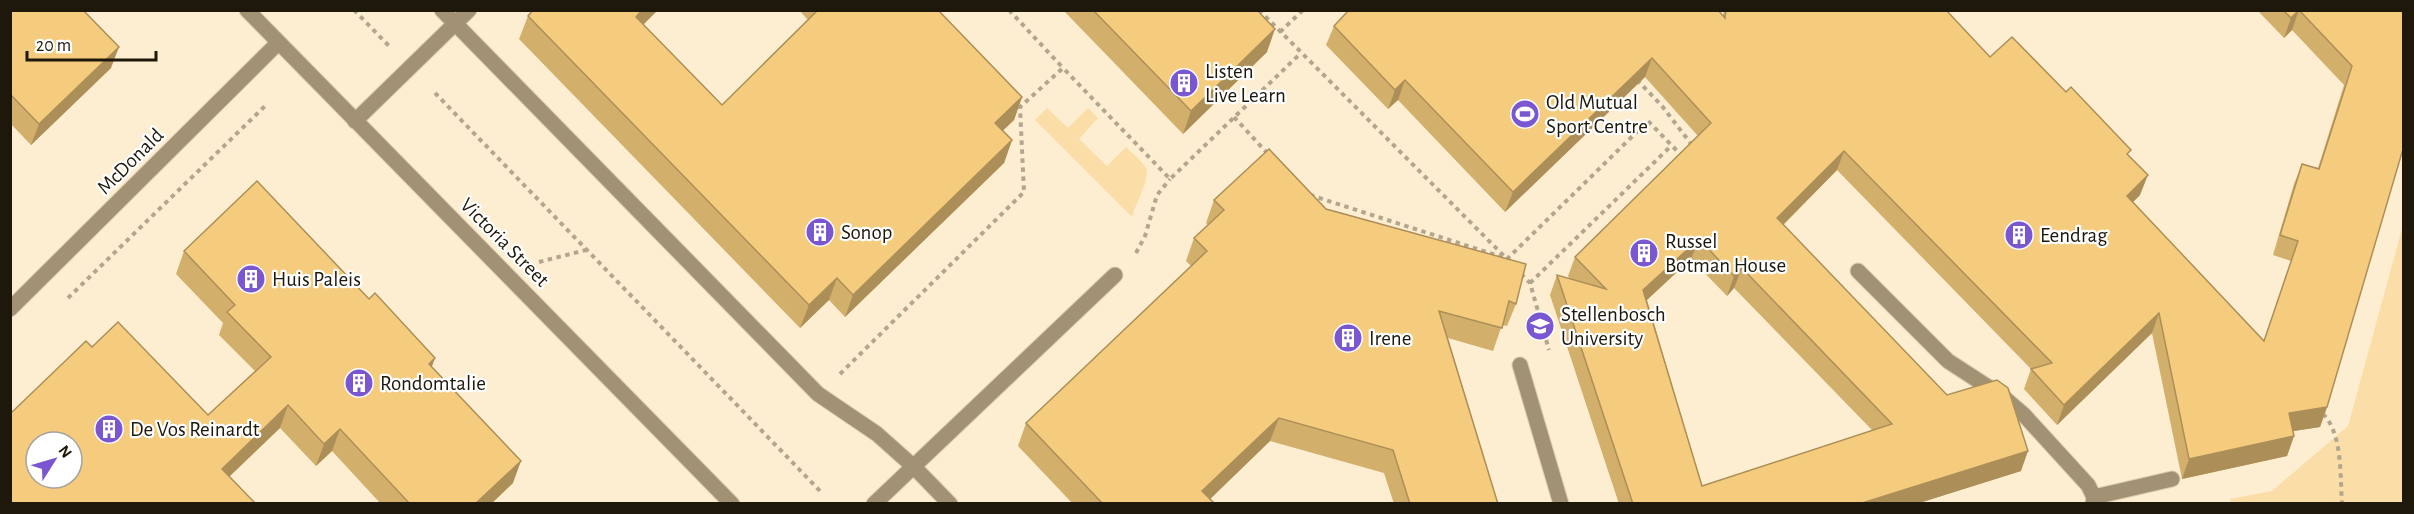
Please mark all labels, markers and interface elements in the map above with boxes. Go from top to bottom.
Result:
scale bar [27,24,156,62]
text: 20 m [36,37,71,55]
place label: Listen Live Learn [1205,61,1286,106]
building icon: Listen Live Learn [1168,67,1200,99]
place label: Old Mutual Sport Centre [1546,92,1648,137]
sports icon: Old Mutual Sport Centre [1509,98,1541,130]
street label: McDonald [93,124,168,198]
street label: Victoria Street [456,194,553,291]
building icon: Sonop [804,216,836,248]
building icon: Eendrag [2003,219,2035,251]
place label: Sonop [841,222,892,243]
place label: Eendrag [2040,225,2108,246]
place label: Russel Botman House [1665,231,1786,276]
building icon: Russel Botman House [1628,237,1660,269]
building icon: Huis Paleis [235,263,267,295]
place label: Huis Paleis [272,269,361,290]
place label: Stellenbosch University [1561,304,1666,349]
school or university icon: Stellenbosch University [1524,310,1556,342]
building icon: Irene [1332,322,1364,354]
place label: Irene [1369,328,1411,349]
building icon: Rondomtalie [343,367,375,399]
place label: Rondomtalie [380,373,486,394]
building icon: De Vos Reinardt [93,413,125,445]
place label: De Vos Reinardt [130,419,260,440]
north arrow [24,430,84,490]
text: N [55,442,75,461]

